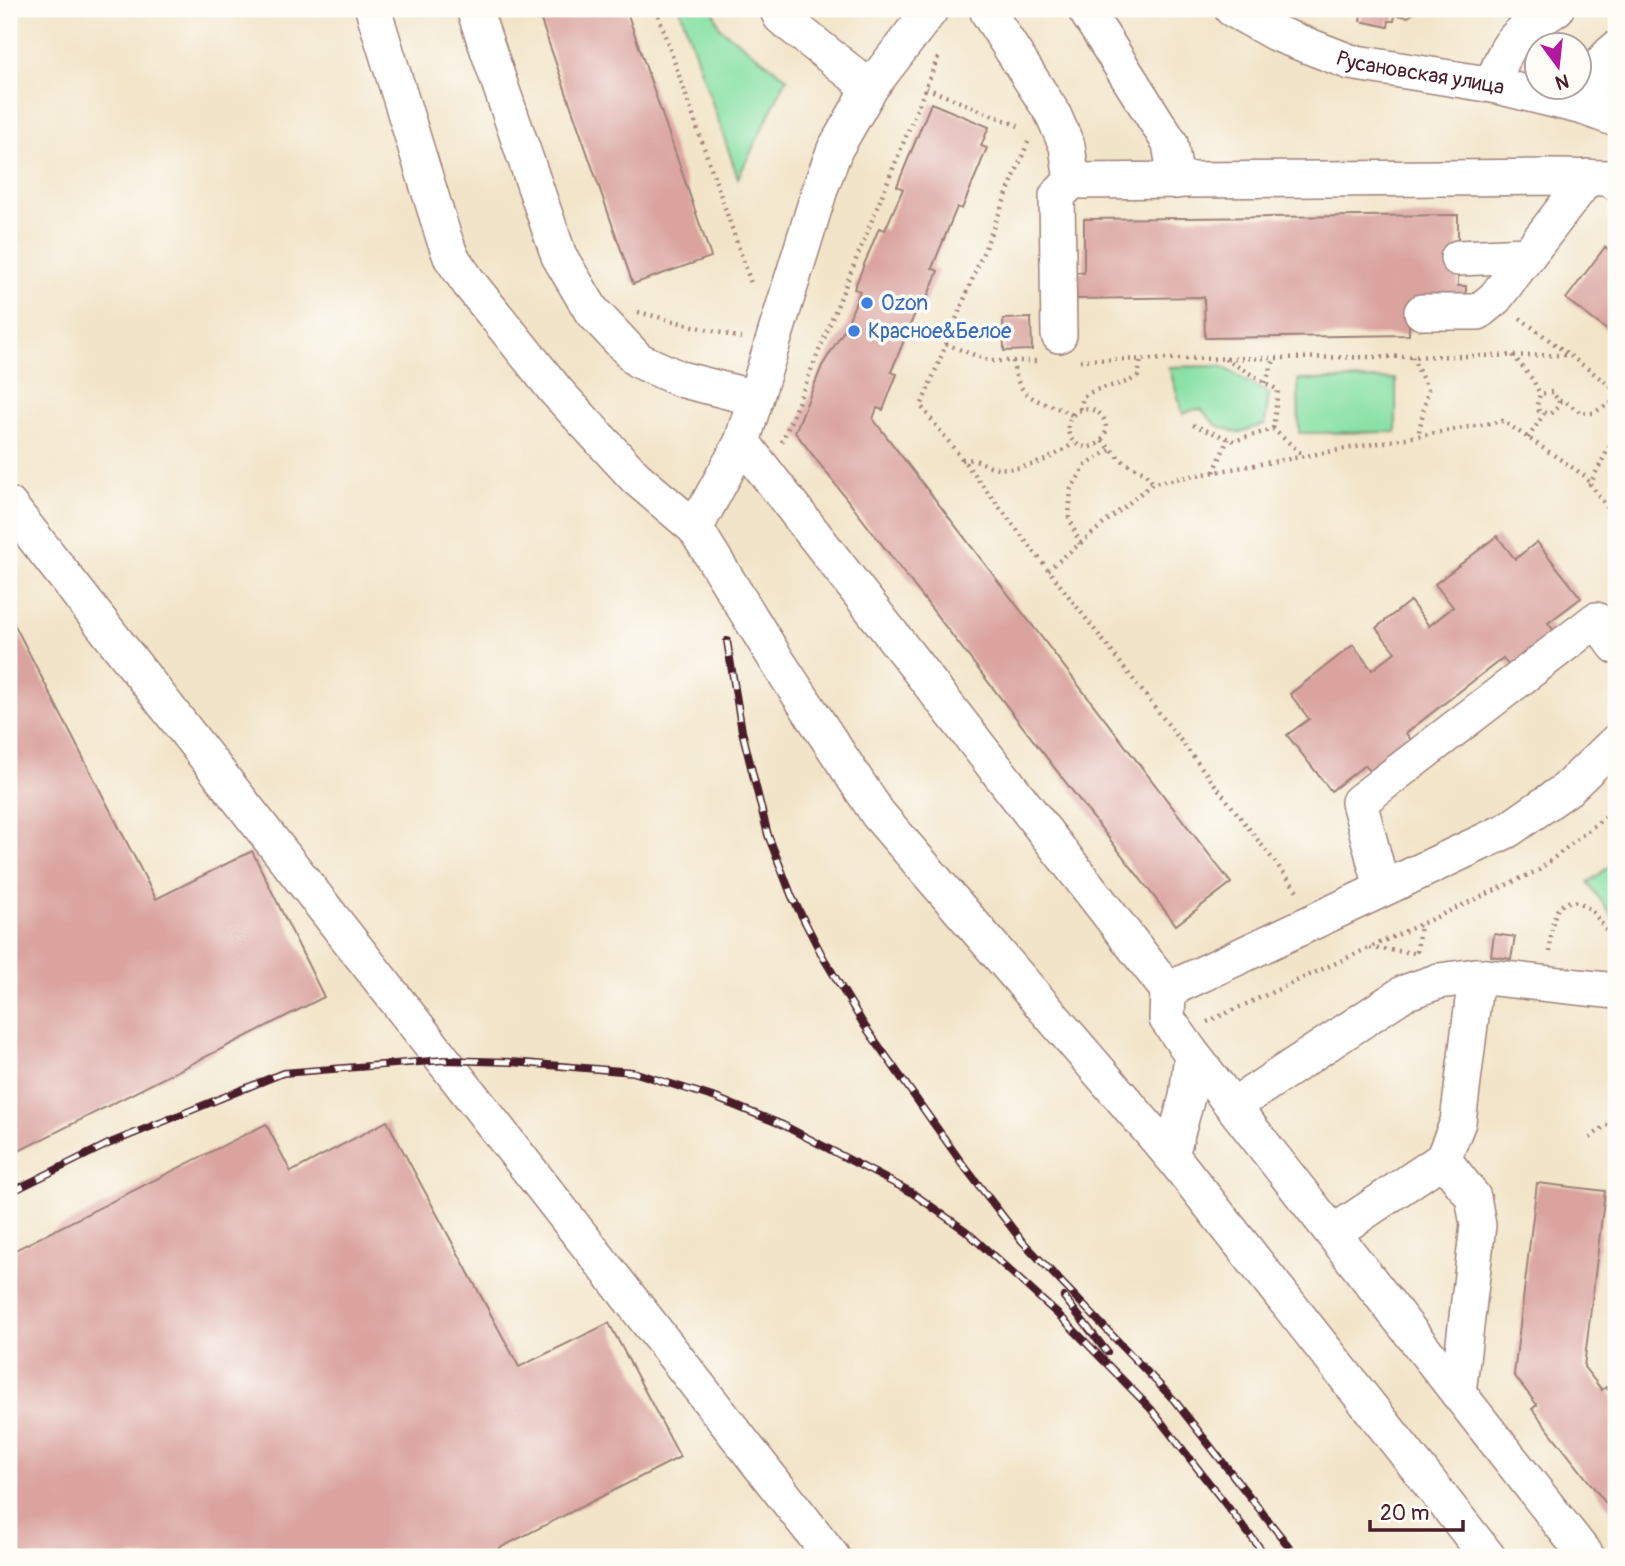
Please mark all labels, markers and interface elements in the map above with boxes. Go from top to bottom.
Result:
north arrow [1524,32,1594,102]
street label: Русановская улица [1332,44,1507,101]
text: N [1553,68,1571,95]
place label: Ozon [881,290,928,317]
marker: Ozon [859,295,875,311]
place label: Красное&Белое [868,318,1012,345]
marker: Красное&Белое [846,323,862,339]
scale bar [1370,1489,1462,1533]
text: 20 m [1380,1500,1429,1527]

